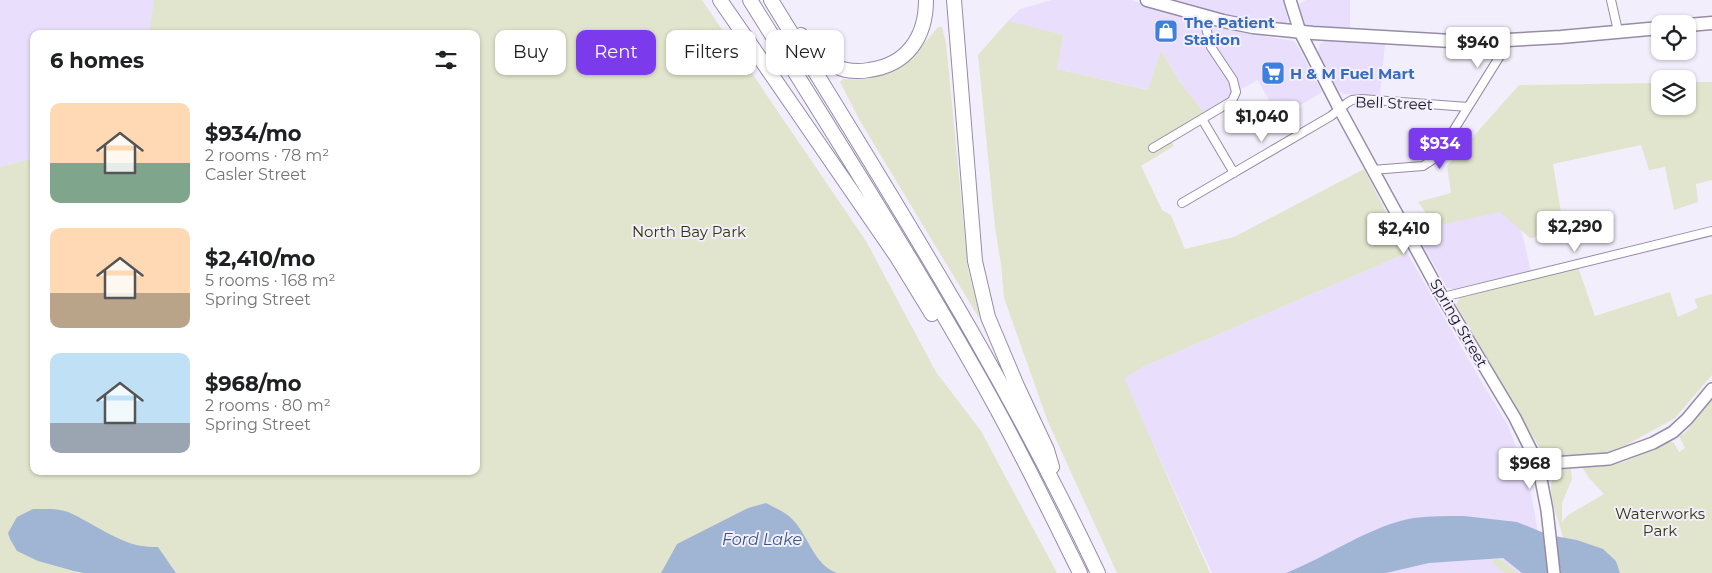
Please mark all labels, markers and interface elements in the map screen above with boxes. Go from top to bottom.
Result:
place label: The Patient Station [1184,13,1275,49]
map controls [1651,15,1696,115]
button: locate [1651,15,1696,60]
shop icon: The Patient Station [1153,18,1179,44]
pin: $940 [1448,27,1508,69]
chip: Buy [495,30,566,75]
chip: Rent [576,30,656,75]
chip: Filters [666,30,756,75]
chip: New [766,30,844,75]
text: $940 [1457,33,1499,52]
icon: filters [432,46,460,74]
text: 6 homes [50,48,144,73]
supermarket icon: H & M Fuel Mart [1260,60,1286,86]
place label: H & M Fuel Mart [1290,64,1415,83]
button: layers [1651,70,1696,115]
street label: Bell Street [1355,92,1433,114]
pin: $1,040 [1221,100,1303,143]
text: $1,040 [1235,107,1289,126]
text: $934/mo [205,121,302,146]
icon: home [90,123,150,183]
pin: $934 [1410,128,1470,170]
text: $934 [1420,134,1460,153]
text: 2 rooms · 78 m² [205,146,329,165]
text: Casler Street [205,165,306,184]
pin: $2,290 [1534,210,1616,253]
pin: $2,410 [1363,212,1445,255]
text: $2,290 [1548,217,1602,236]
text: $2,410 [1378,219,1430,238]
park label: North Bay Park [632,222,746,241]
text: $2,410/mo [205,246,315,271]
icon: home [90,248,150,308]
text: 5 rooms · 168 m² [205,271,336,290]
street label: Spring Street [1426,275,1492,371]
text: Spring Street [205,290,311,309]
text: $968/mo [205,371,302,396]
icon: home [90,373,150,433]
text: 2 rooms · 80 m² [205,396,331,415]
text: Spring Street [205,415,311,434]
pin: $968 [1500,448,1560,490]
text: $968 [1510,454,1551,473]
park label: Waterworks Park [1615,504,1705,540]
water label: Ford Lake [722,530,802,549]

